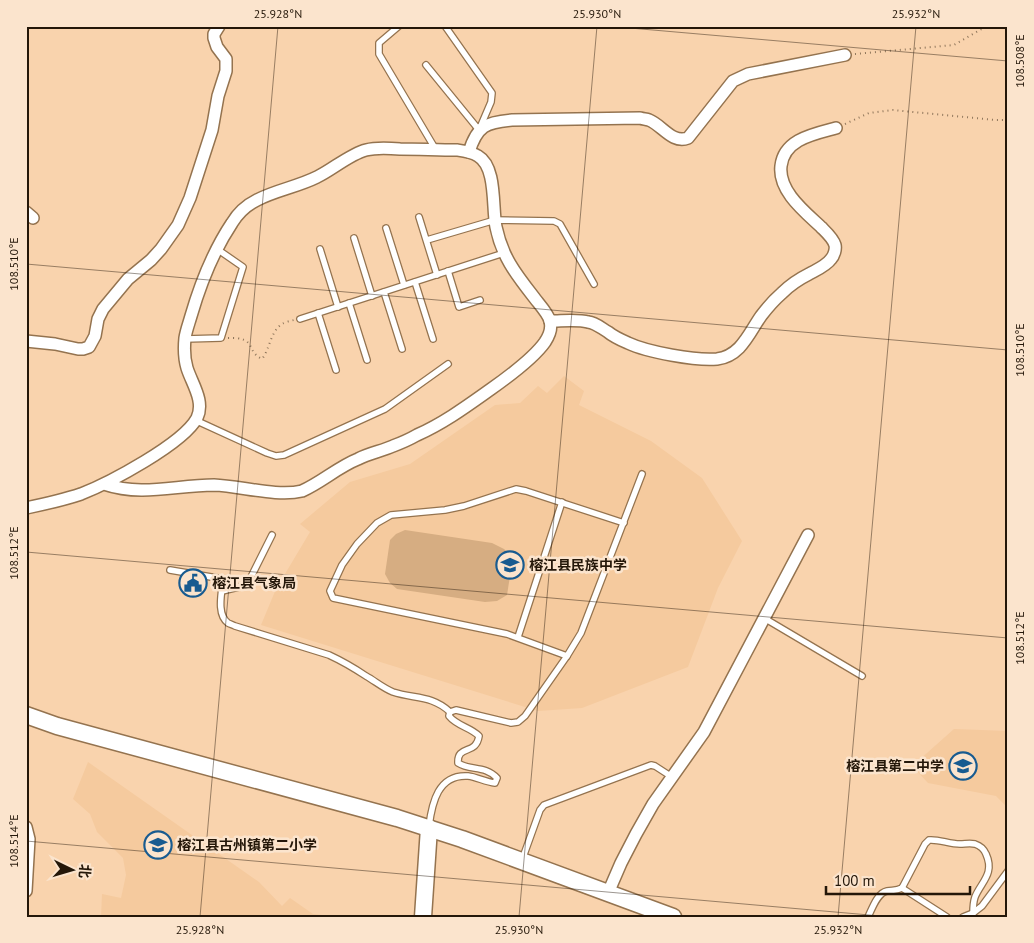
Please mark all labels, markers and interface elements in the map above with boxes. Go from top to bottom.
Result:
text: 25.928°N [254,6,302,21]
text: 25.930°N [573,6,621,21]
text: 25.932°N [892,6,940,21]
text: 108.508°E [1012,34,1027,88]
text: 108.510°E [6,237,21,291]
text: 108.510°E [1012,323,1027,377]
text: 108.512°E [6,526,21,580]
school or university icon: 榕江县民族中学 [495,550,525,580]
place label: 榕江县民族中学 [529,556,627,574]
public building icon: 榕江县气象局 [178,568,208,598]
place label: 榕江县气象局 [212,574,296,592]
text: 108.512°E [1012,611,1027,665]
school or university icon: 榕江县第二中学 [948,751,978,781]
place label: 榕江县第二中学 [846,757,944,775]
text: 108.514°E [6,814,21,868]
school or university icon: 榕江县古州镇第二小学 [143,830,173,860]
place label: 榕江县古州镇第二小学 [177,836,317,854]
north arrow [48,846,98,896]
text: 北 [75,863,95,879]
scale bar [826,863,970,895]
text: 100 m [834,871,875,890]
text: 25.928°N [176,922,224,937]
text: 25.930°N [495,922,543,937]
text: 25.932°N [814,922,862,937]

